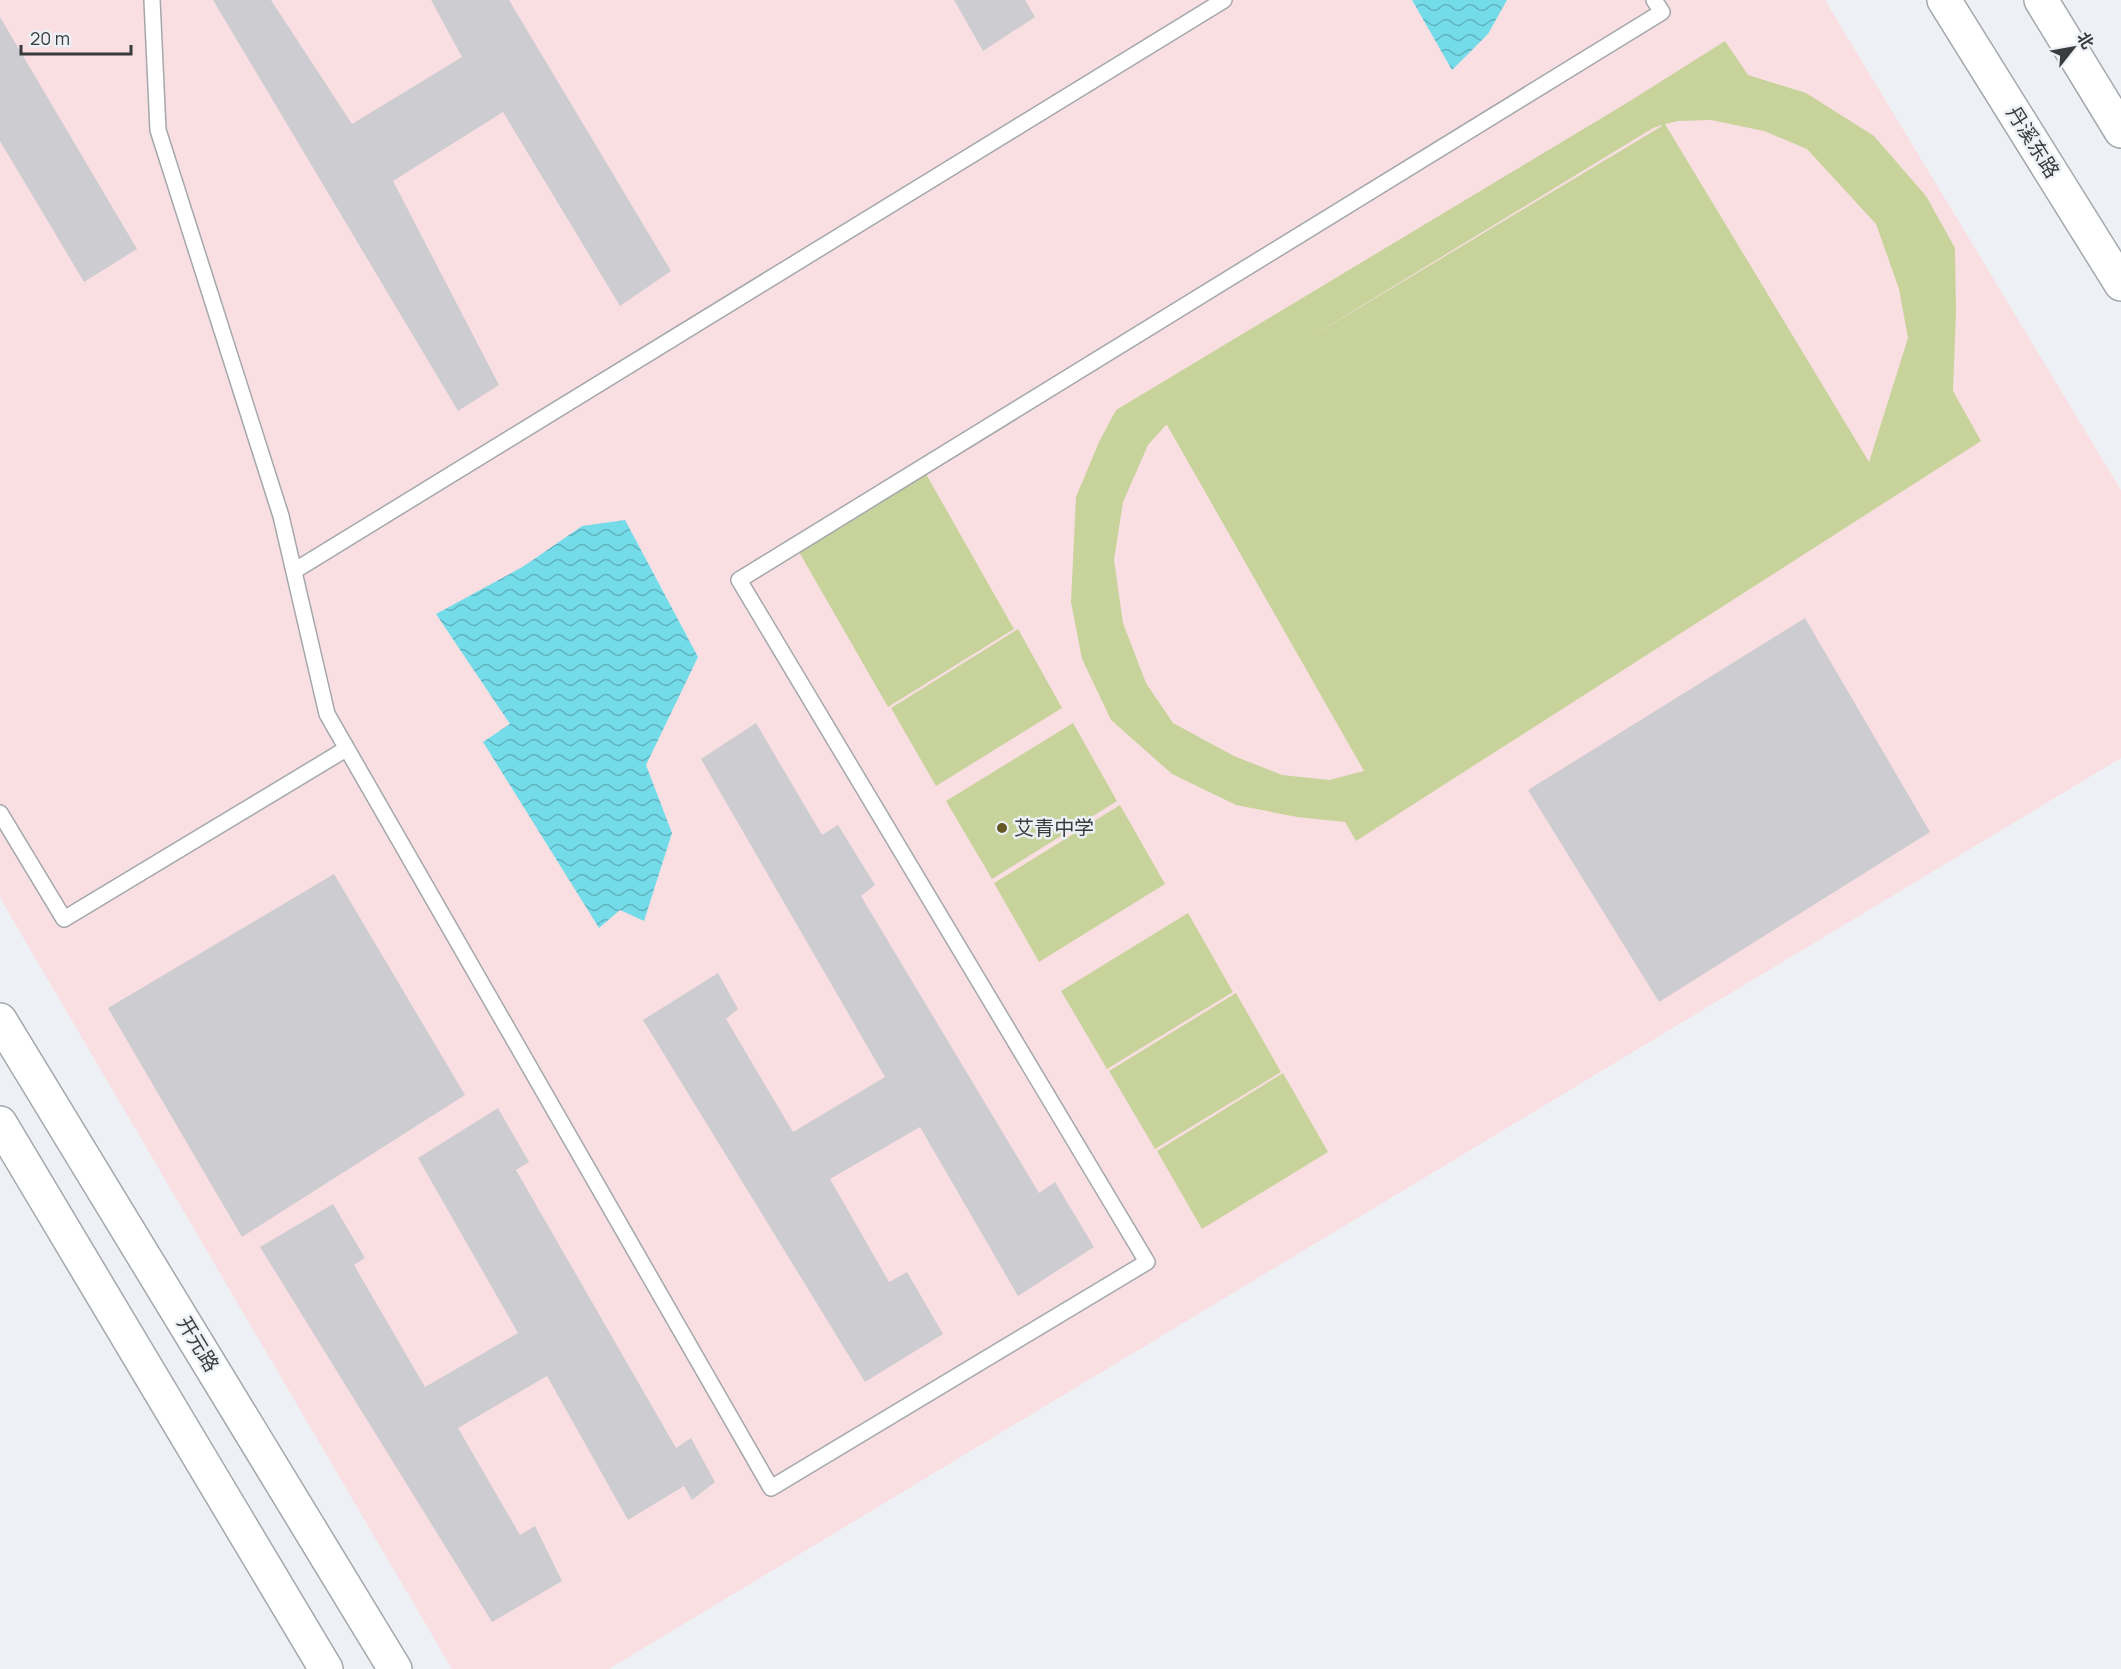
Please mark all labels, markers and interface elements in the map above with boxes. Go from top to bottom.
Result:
scale bar [21,18,130,56]
north arrow [2043,18,2103,78]
text: 20 m [30,26,70,50]
text: 北 [2072,28,2099,53]
street label: 丹溪东路 [2001,101,2066,183]
place label: 艾青中学 [1014,814,1094,841]
marker: 艾青中学 [995,821,1009,835]
street label: 开元路 [171,1311,225,1376]

